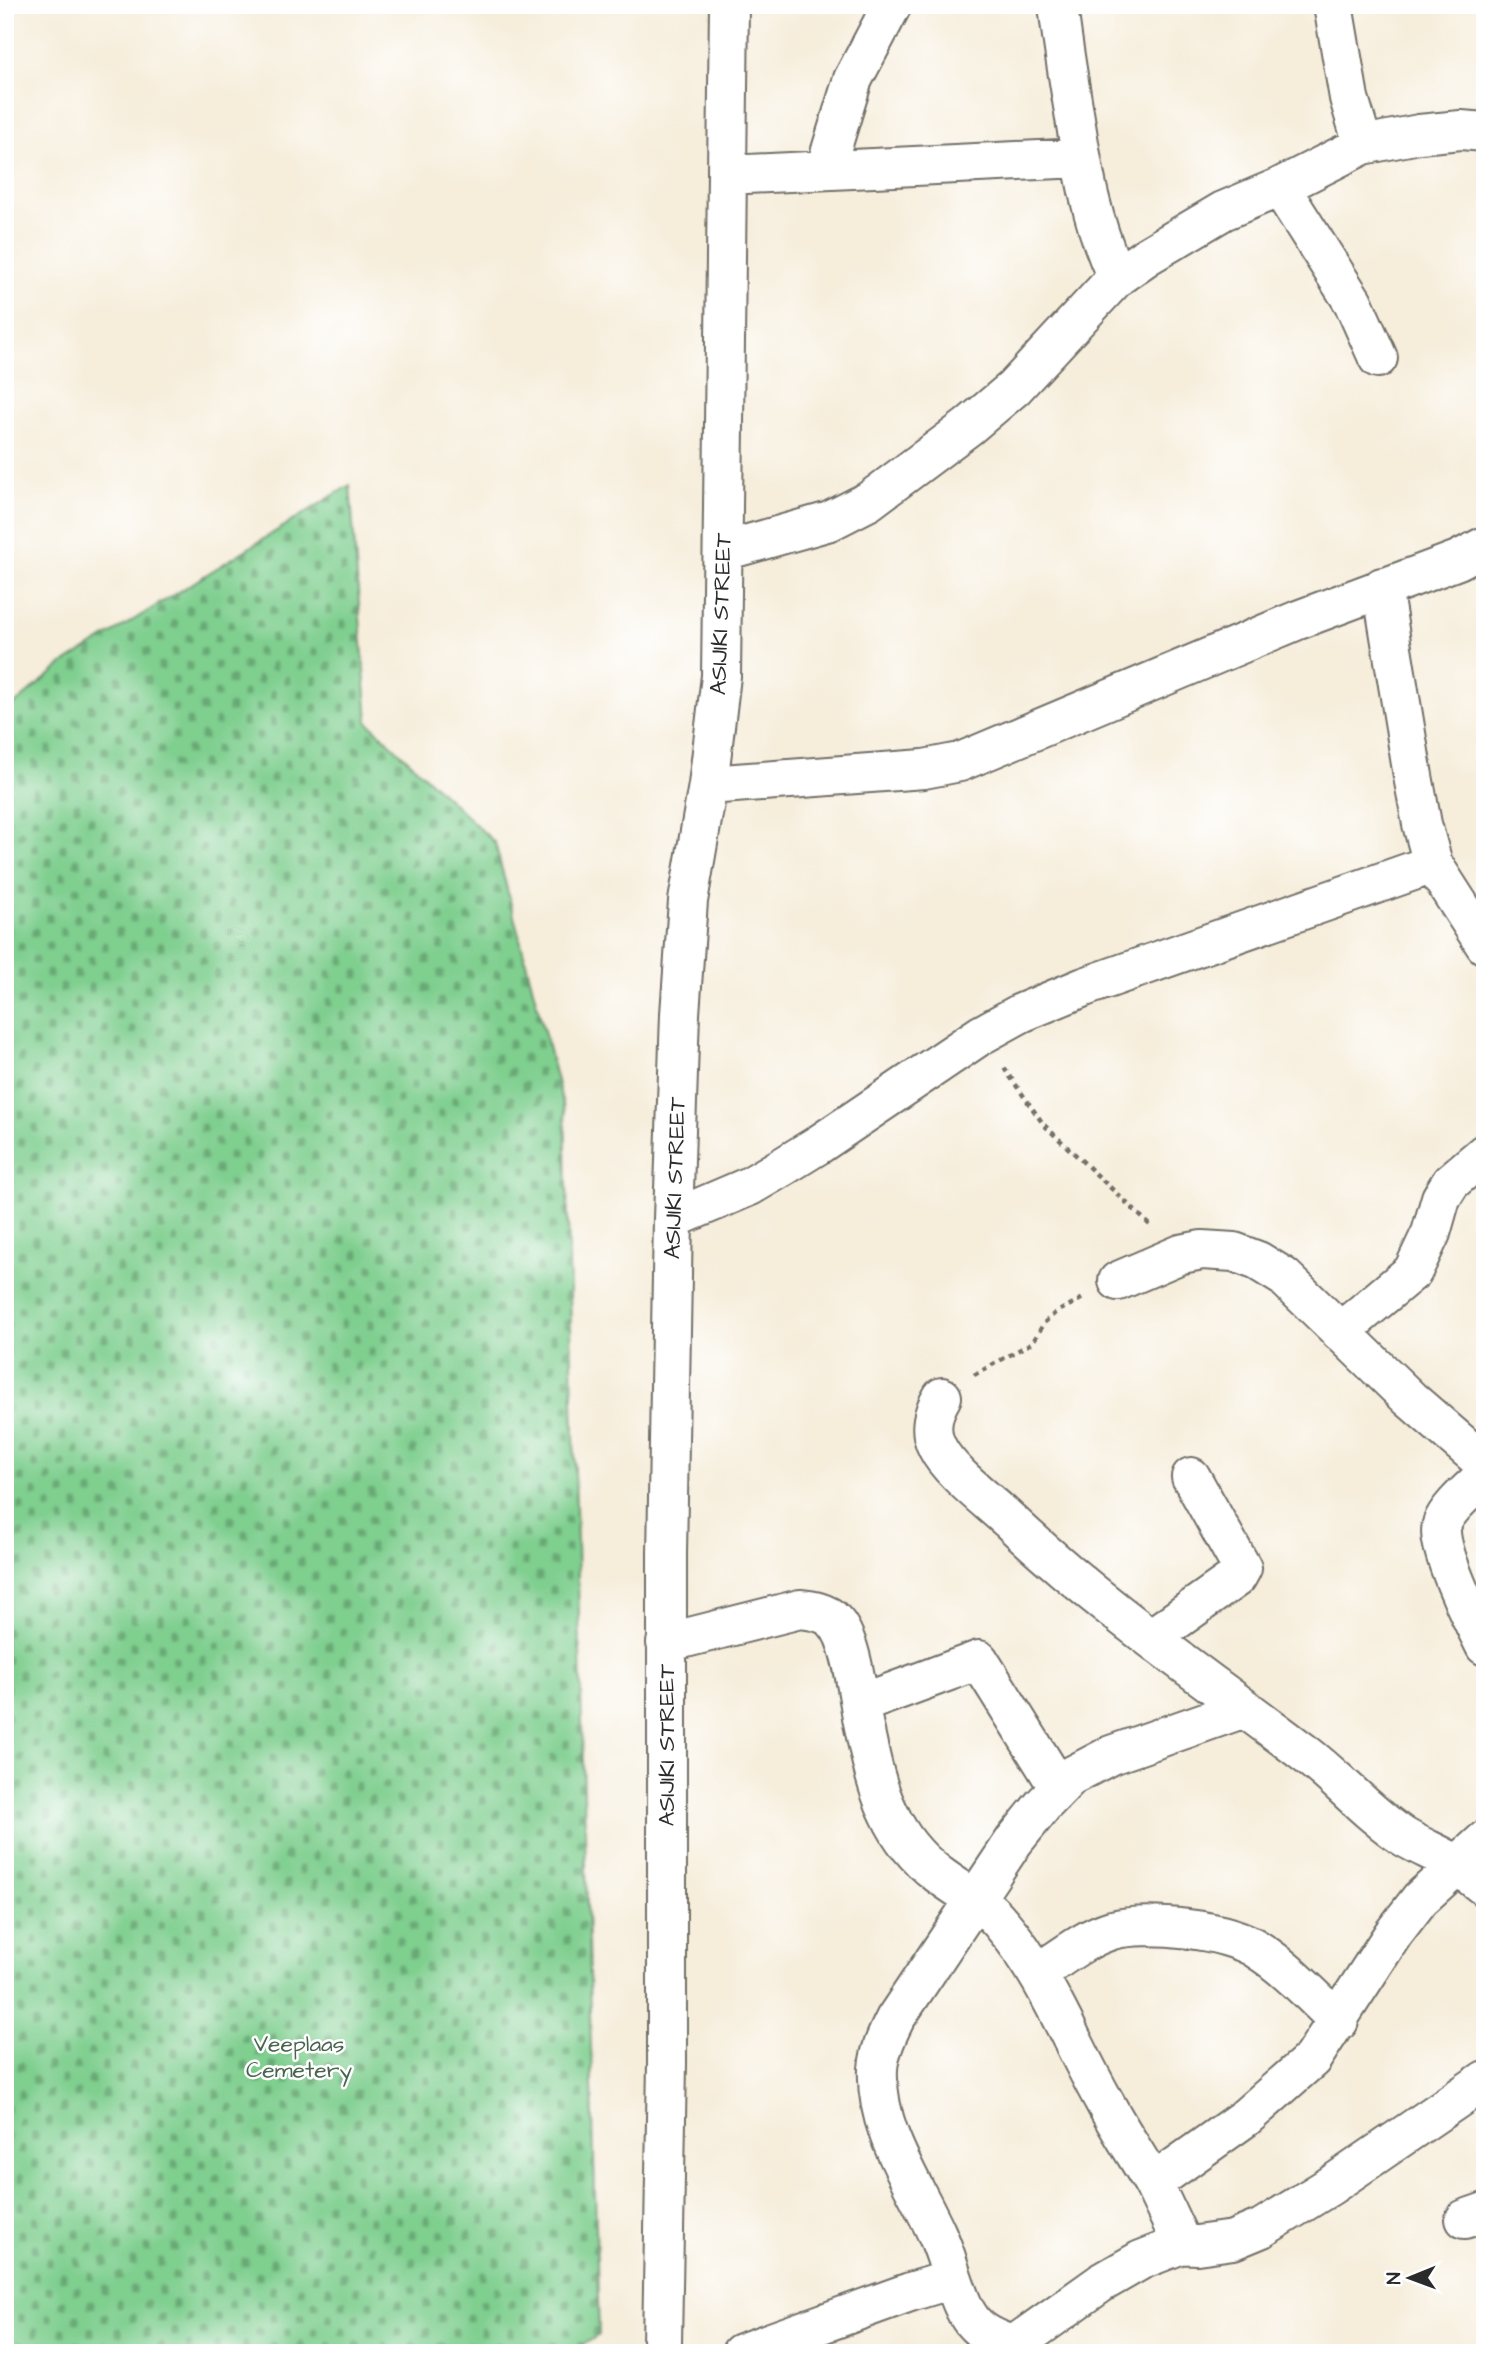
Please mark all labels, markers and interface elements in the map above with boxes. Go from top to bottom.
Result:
street label: ASIJIKI STREET [702,532,740,696]
street label: ASIJIKI STREET [656,1096,694,1260]
street label: ASIJIKI STREET [651,1663,683,1826]
park label: Veeplaas Cemetery [246,2028,352,2087]
north arrow [1374,2242,1444,2312]
text: N [1381,2272,1408,2284]

